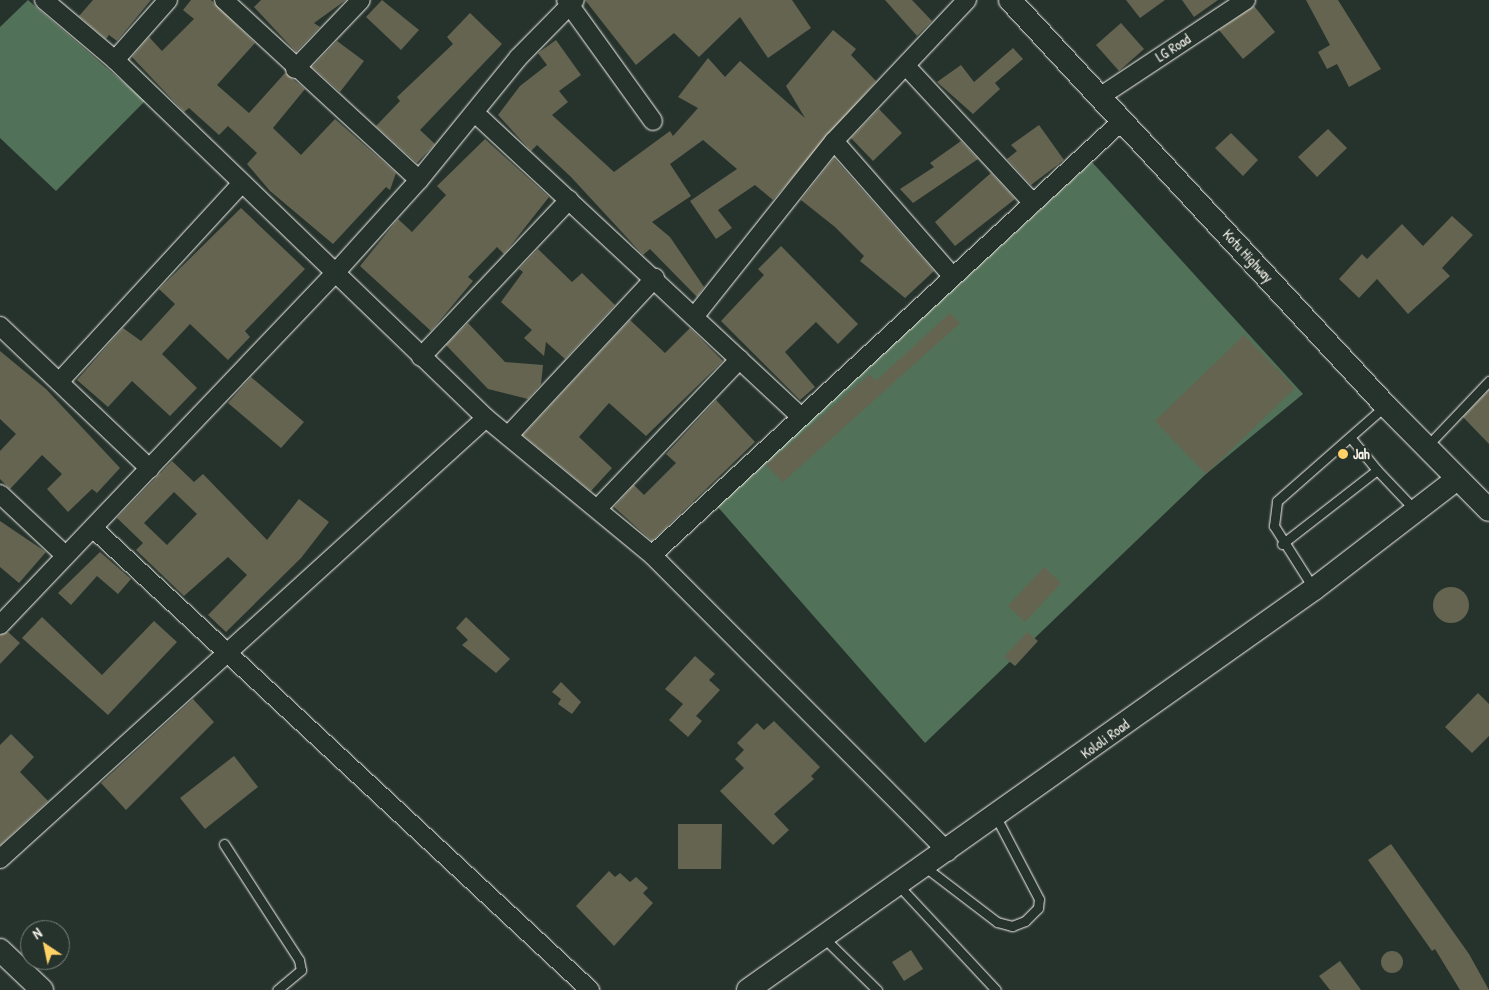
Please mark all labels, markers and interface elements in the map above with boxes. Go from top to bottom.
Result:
street label: LG Road [1152,31,1194,65]
street label: Kotu Highway [1219,226,1277,286]
place label: Jah [1353,446,1370,462]
marker: Jah [1337,448,1349,460]
street label: Kololi Road [1078,716,1132,762]
north arrow [20,920,70,970]
text: N [28,923,45,943]

